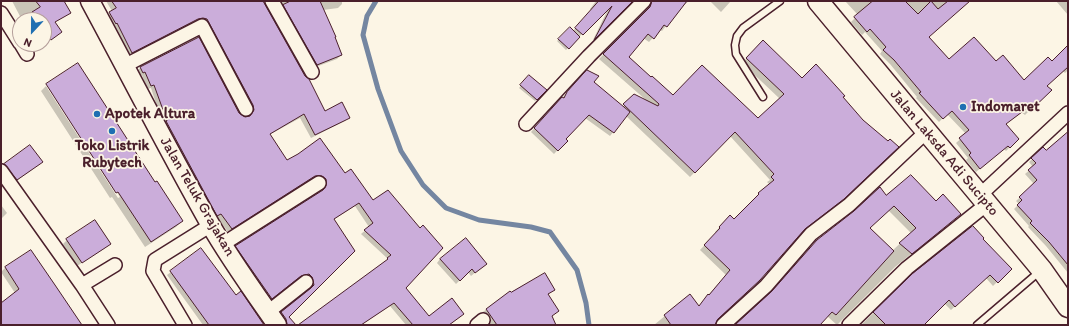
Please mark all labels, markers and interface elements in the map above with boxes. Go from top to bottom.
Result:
north arrow [12,12,52,52]
text: N [22,35,34,50]
street label: Jalan Laksda Adi Sucipto [886,86,1002,220]
place label: Indomaret [971,98,1040,116]
marker: Indomaret [958,102,968,112]
place label: Apotek Altura [105,105,195,123]
marker: Apotek Altura [92,109,102,119]
marker: Toko Listrik Rubytech [107,126,117,136]
street label: Jalan Teluk Grajakan [156,134,238,260]
place label: Toko Listrik Rubytech [75,137,149,172]

